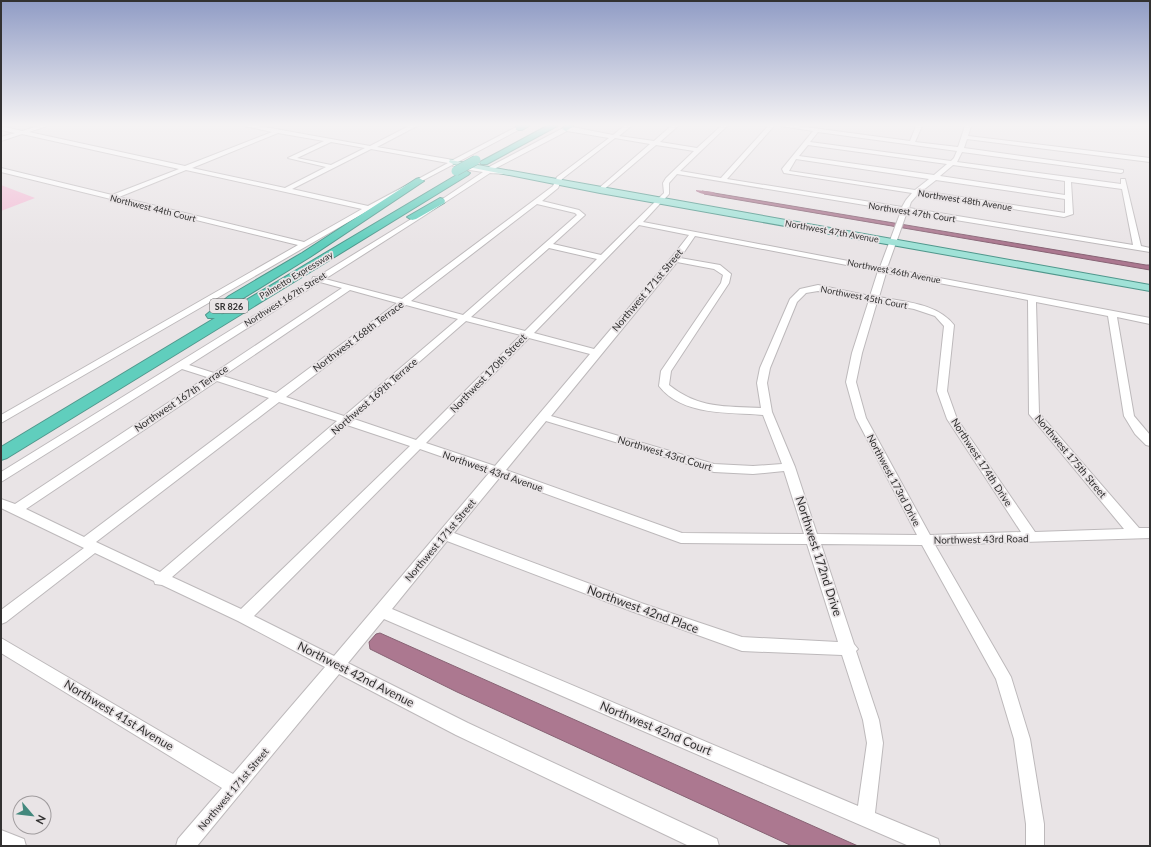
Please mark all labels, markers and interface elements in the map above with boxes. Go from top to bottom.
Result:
street label: Northwest 48th Avenue [917,187,1013,213]
street label: Northwest 44th Court [109,192,198,224]
street label: Northwest 47th Court [868,200,957,224]
street label: Northwest 47th Avenue [784,217,880,245]
street label: Northwest 171st Street [609,246,685,334]
street label: Palmetto Expressway [257,248,335,301]
street label: Northwest 46th Avenue [846,257,942,286]
street label: Northwest 167th Street [242,269,329,329]
street label: Northwest 45th Court [820,283,909,311]
street label: Northwest 168th Terrace [310,298,406,374]
road number: SR 826 [210,299,248,313]
street label: Northwest 170th Street [447,331,529,415]
street label: Northwest 169th Terrace [328,355,420,437]
street label: Northwest 167th Terrace [132,362,230,434]
street label: Northwest 175th Street [1033,412,1110,500]
street label: Northwest 174th Drive [949,416,1015,508]
street label: Northwest 173rd Drive [865,432,923,528]
street label: Northwest 43rd Court [617,433,714,473]
street label: Northwest 43rd Avenue [441,448,545,494]
street label: Northwest 172nd Drive [793,494,845,618]
street label: Northwest 171st Street [402,496,478,584]
street label: Northwest 43rd Road [933,532,1029,546]
street label: Northwest 42nd Place [585,582,701,636]
street label: Northwest 42nd Avenue [295,638,417,710]
street label: Northwest 41st Avenue [61,676,177,754]
street label: Northwest 42nd Court [598,698,715,759]
street label: Northwest 171st Street [195,745,271,833]
north arrow [12,795,52,835]
text: N [34,813,49,827]

